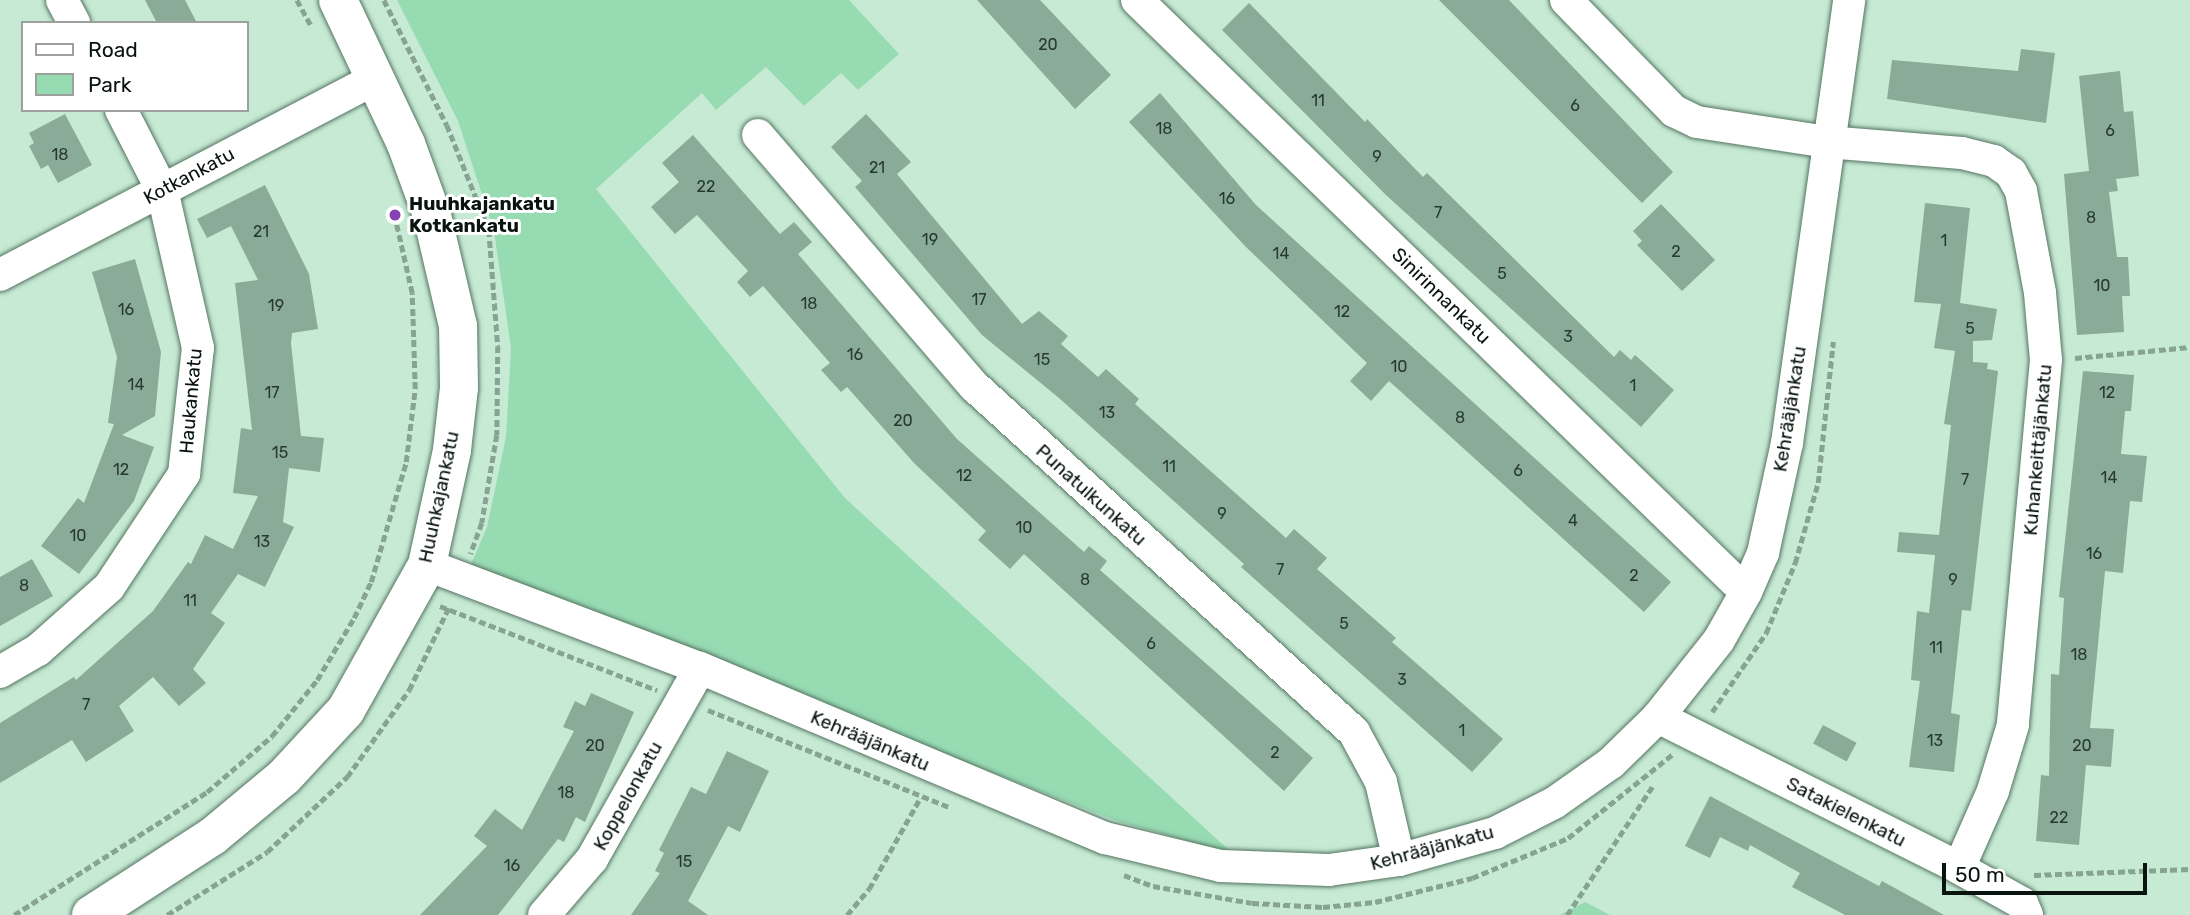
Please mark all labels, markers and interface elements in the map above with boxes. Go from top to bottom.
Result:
legend [21,21,248,112]
house number: 20 [1038,35,1058,55]
text: Road [88,37,138,62]
text: Park [88,72,132,97]
house number: 11 [1311,91,1325,111]
house number: 6 [1570,96,1580,116]
house number: 18 [1155,119,1173,139]
house number: 6 [2105,121,2115,141]
street label: Kotkankatu [140,143,238,209]
house number: 18 [51,145,69,165]
house number: 9 [1372,147,1382,167]
house number: 21 [869,158,885,178]
house number: 22 [697,177,715,197]
house number: 16 [1219,189,1235,209]
place label: Huuhkajankatu Kotkankatu [409,193,555,237]
house number: 7 [1434,203,1442,223]
marker: Huuhkajankatu Kotkankatu [387,207,403,223]
house number: 8 [2086,208,2096,228]
house number: 21 [253,222,269,242]
house number: 19 [922,230,938,250]
house number: 1 [1941,231,1947,251]
house number: 2 [1671,242,1681,262]
street label: Sinirinnankatu [1387,243,1495,349]
house number: 14 [1273,244,1289,264]
house number: 5 [1497,264,1507,284]
house number: 10 [2093,276,2111,296]
house number: 17 [971,290,987,310]
house number: 18 [800,294,818,314]
house number: 19 [268,296,284,316]
house number: 16 [118,300,134,320]
house number: 12 [1334,302,1350,322]
house number: 5 [1965,319,1975,339]
house number: 3 [1563,327,1573,347]
street label: Kehrääjänkatu [1769,344,1811,474]
house number: 16 [847,345,863,365]
street label: Haukankatu [175,347,207,455]
house number: 15 [1034,350,1050,370]
house number: 10 [1390,357,1408,377]
street label: Kuhankeittäjänkatu [2019,363,2057,537]
house number: 14 [128,375,144,395]
house number: 1 [1630,376,1636,396]
house number: 17 [264,383,280,403]
house number: 12 [2099,383,2115,403]
house number: 13 [1099,403,1115,423]
house number: 8 [1455,408,1465,428]
house number: 20 [893,411,913,431]
street label: Huuhkajankatu [414,429,464,565]
street label: Punatulkunkatu [1031,439,1151,551]
house number: 15 [272,443,288,463]
house number: 11 [1162,457,1176,477]
house number: 12 [113,460,129,480]
house number: 6 [1513,461,1523,481]
house number: 12 [956,466,972,486]
house number: 14 [2101,468,2117,488]
house number: 7 [1961,470,1969,490]
house number: 9 [1217,504,1227,524]
house number: 4 [1568,511,1578,531]
house number: 10 [1015,518,1033,538]
house number: 10 [69,526,87,546]
house number: 13 [254,532,270,552]
house number: 16 [2086,544,2102,564]
house number: 7 [1276,560,1284,580]
house number: 2 [1629,566,1639,586]
house number: 8 [1080,570,1090,590]
house number: 9 [1948,570,1958,590]
house number: 8 [19,576,29,596]
house number: 11 [183,591,197,611]
house number: 5 [1339,614,1349,634]
house number: 6 [1146,634,1156,654]
house number: 11 [1929,638,1943,658]
house number: 18 [2070,645,2088,665]
house number: 3 [1397,670,1407,690]
house number: 7 [82,695,90,715]
street label: Kehrääjänkatu [807,706,933,776]
house number: 1 [1459,721,1465,741]
house number: 13 [1927,731,1943,751]
house number: 20 [585,736,605,756]
house number: 20 [2072,736,2092,756]
street label: Koppelonkatu [589,738,667,854]
house number: 2 [1270,743,1280,763]
street label: Satakielenkatu [1783,772,1909,852]
house number: 18 [557,783,575,803]
house number: 22 [2050,808,2068,828]
street label: Kehrääjänkatu [1368,821,1496,875]
scale bar [1945,848,2150,892]
house number: 15 [676,852,692,872]
house number: 16 [504,856,520,876]
text: 50 m [1955,862,2005,887]

